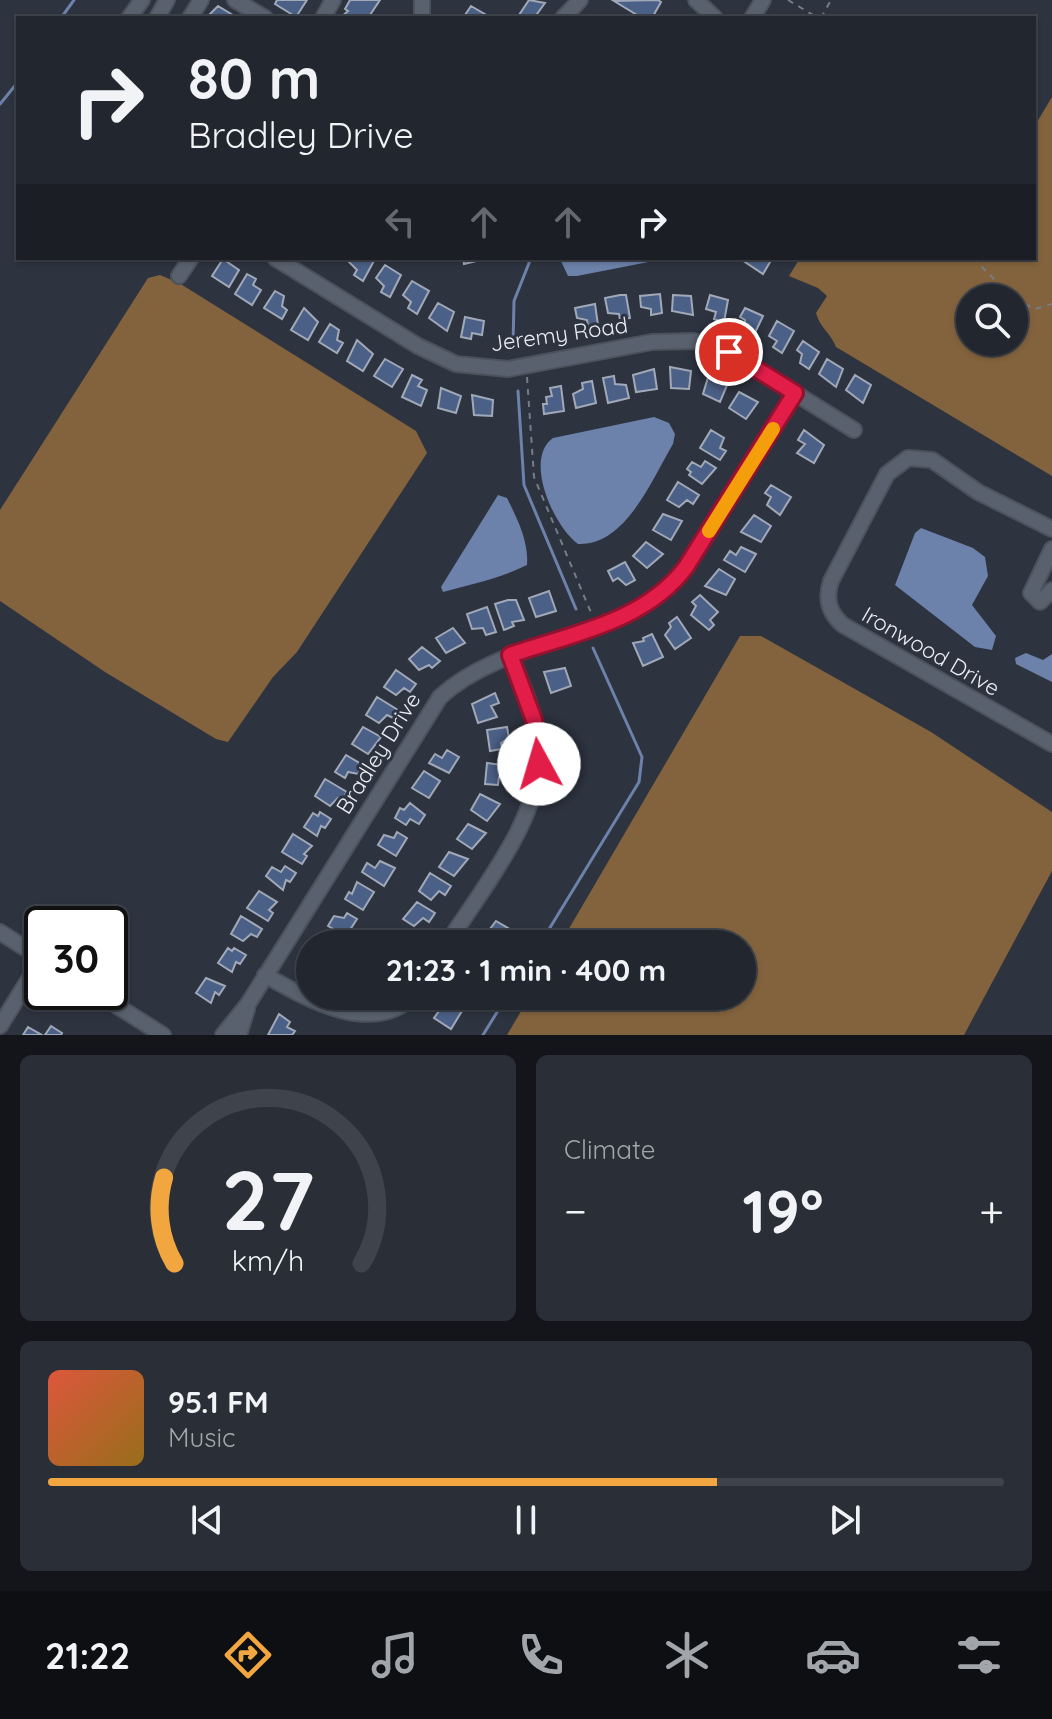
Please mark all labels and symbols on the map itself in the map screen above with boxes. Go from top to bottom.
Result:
street label: Jeremy Road [488,311,630,357]
pin [695,318,763,386]
street label: Ironwood Drive [857,600,1005,702]
street label: Bradley Drive [330,687,426,819]
position arrow [497,722,581,806]
speed limit sign: 30 [24,906,128,1010]

